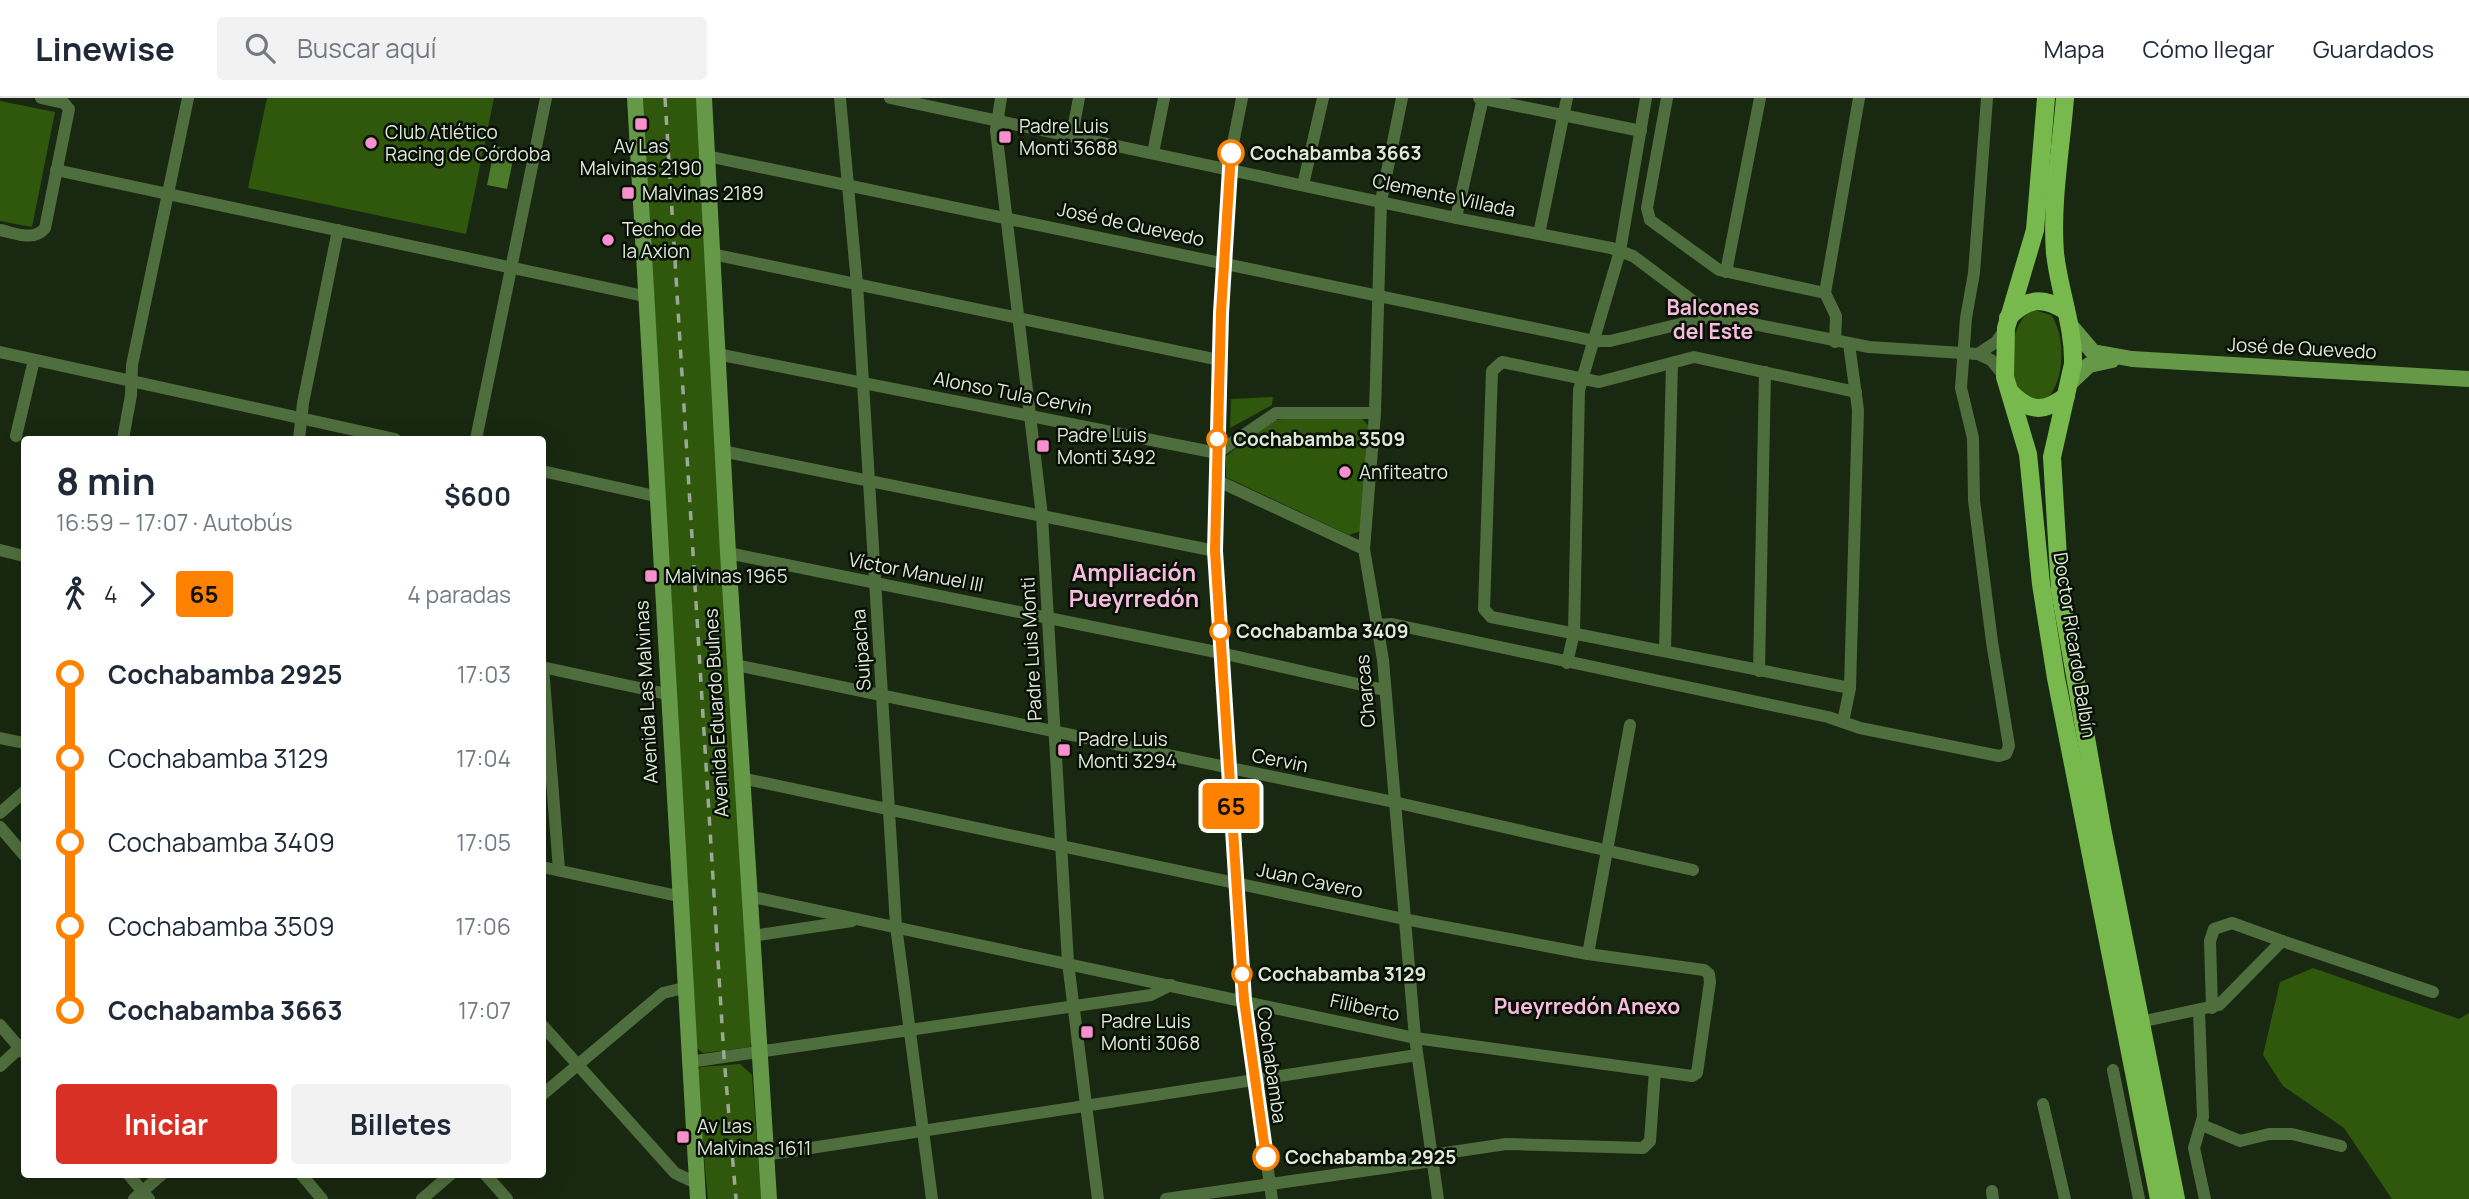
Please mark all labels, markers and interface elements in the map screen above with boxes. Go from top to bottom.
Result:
search box [217,17,707,80]
text: Linewise [35,26,175,71]
icon: search [241,29,279,67]
text: Buscar aquí [297,30,437,66]
text: Mapa [2044,32,2105,65]
text: Cómo llegar [2143,32,2275,65]
text: Guardados [2313,32,2434,65]
place label: Padre Luis Monti 3688 [1019,113,1118,161]
marker: Av Las Malvinas 2190 [633,116,649,132]
place label: Club Atlético Racing de Córdoba [385,119,551,167]
marker: Padre Luis Monti 3688 [997,129,1013,145]
place label: Av Las Malvinas 2190 [580,133,702,181]
marker: Club Atlético Racing de Córdoba [363,135,379,151]
marker: Cochabamba 3663 [1218,140,1244,166]
place label: Cochabamba 3663 [1250,140,1421,166]
street label: Clemente Villada [1370,167,1518,223]
place label: Malvinas 2189 [642,180,764,206]
marker: Malvinas 2189 [620,185,636,201]
street label: José de Quevedo [1055,196,1207,252]
place label: Techo de la Axion [622,216,702,264]
marker: Techo de la Axion [600,232,616,248]
district label: Balcones del Este [1667,293,1759,345]
street label: José de Quevedo [2227,331,2377,365]
street label: Alonso Tula Cervin [931,365,1095,421]
place label: Padre Luis Monti 3492 [1057,422,1155,470]
place label: Cochabamba 3509 [1233,426,1405,452]
marker: Cochabamba 3509 [1207,429,1227,449]
marker: Padre Luis Monti 3492 [1035,438,1051,454]
text: 8 min [56,454,155,506]
place label: Anfiteatro [1359,459,1448,485]
marker: Anfiteatro [1337,464,1353,480]
text: $600 [444,478,511,514]
text: 16:59 – 17:07 · Autobús [56,506,293,538]
street label: Víctor Manuel III [846,546,986,598]
street label: Doctor Ricardo Balbín [2047,550,2103,740]
district label: Ampliación Pueyrredón [1069,556,1199,614]
place label: Malvinas 1965 [665,563,788,589]
marker: Malvinas 1965 [643,568,659,584]
icon: walk [56,575,94,613]
icon: forward [128,575,166,613]
street label: Padre Luis Monti [1014,576,1048,722]
text: 65 [190,577,219,610]
text: 4 [104,578,118,610]
text: 4 paradas [407,578,511,610]
street label: Avenida Las Malvinas [628,600,664,784]
street label: Avenida Eduardo Bulnes [698,608,734,818]
street label: Suipacha [845,608,877,692]
place label: Cochabamba 3409 [1236,618,1409,644]
marker: Cochabamba 3409 [1210,621,1230,641]
street label: Charcas [1349,653,1381,729]
text: Cochabamba 2925 [108,656,342,692]
text: 17:03 [457,658,511,690]
place label: Padre Luis Monti 3294 [1078,726,1177,774]
text: Cochabamba 3129 [108,740,329,776]
text: 17:04 [456,742,511,774]
marker: Padre Luis Monti 3294 [1056,742,1072,758]
street label: Cervin [1250,742,1310,778]
line badge: 65 [1200,783,1262,829]
text: 65 [1217,789,1245,822]
text: Cochabamba 3409 [108,824,335,860]
text: 17:05 [456,826,511,858]
street label: Juan Cavero [1255,856,1365,904]
text: Cochabamba 3509 [108,908,335,944]
text: 17:06 [455,910,511,942]
place label: Cochabamba 3129 [1258,961,1426,987]
marker: Cochabamba 3129 [1232,964,1252,984]
street label: Filiberto [1328,987,1402,1027]
text: Cochabamba 3663 [108,992,343,1028]
district label: Pueyrredón Anexo [1494,992,1680,1020]
text: 17:07 [458,994,511,1026]
street label: Cochabamba [1251,1005,1293,1125]
place label: Padre Luis Monti 3068 [1101,1008,1200,1056]
marker: Padre Luis Monti 3068 [1079,1024,1095,1040]
button: Iniciar [56,1084,277,1164]
button: Billetes [291,1084,511,1164]
place label: Av Las Malvinas 1611 [697,1113,811,1161]
marker: Av Las Malvinas 1611 [675,1129,691,1145]
marker: Cochabamba 2925 [1253,1144,1279,1170]
place label: Cochabamba 2925 [1285,1144,1456,1170]

